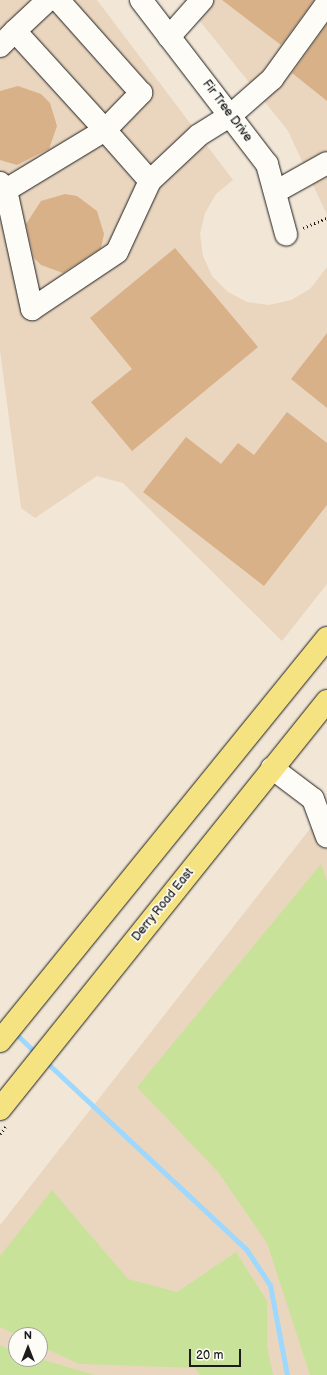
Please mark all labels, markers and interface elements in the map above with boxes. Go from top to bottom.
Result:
street label: Fir Tree Drive [199,77,255,145]
street label: Derry Road East [129,865,197,945]
north arrow [8,1327,48,1367]
text: N [24,1329,32,1342]
scale bar [191,1341,243,1367]
text: 20 m [196,1348,223,1363]

